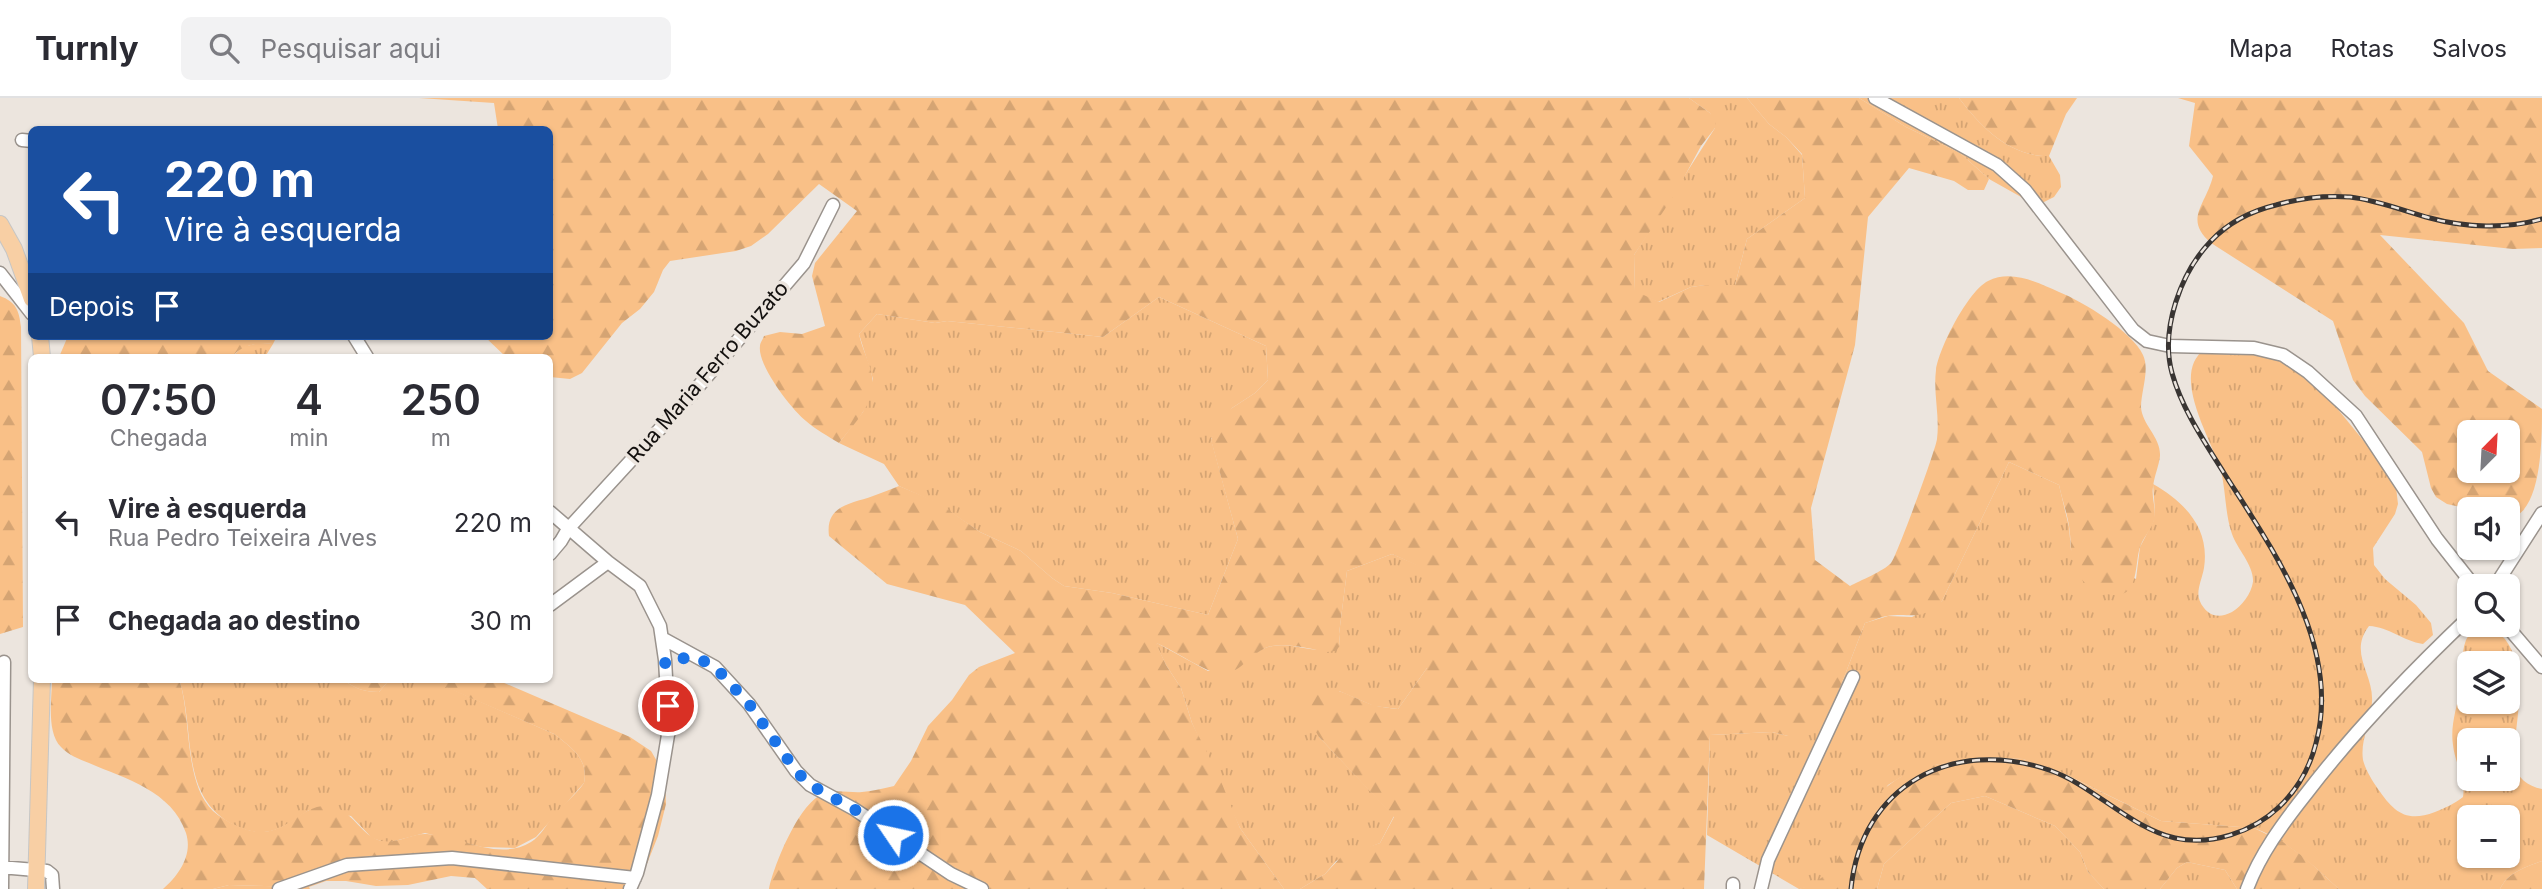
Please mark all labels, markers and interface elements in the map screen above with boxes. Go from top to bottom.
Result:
search box [181,17,671,80]
text: Turnly [35,28,139,68]
icon: search [205,29,243,67]
text: Pesquisar aqui [261,33,441,64]
text: Mapa [2229,34,2293,63]
text: Rotas [2331,34,2394,63]
text: Salvos [2432,34,2507,63]
text: 220 m [164,150,315,209]
icon: left [49,154,140,245]
text: Vire à esquerda [164,210,402,249]
street label: Rua Maria Ferro Buzato [622,276,793,468]
icon: arrive [148,287,186,325]
text: Depois [49,291,134,322]
text: 07:50 [100,374,217,425]
text: 4 [295,374,323,425]
text: 250 [401,374,481,425]
north arrow [2457,420,2520,483]
map controls [2457,420,2520,868]
text: Chegada [110,424,208,452]
text: min [289,424,329,452]
text: m [431,424,451,452]
text: Vire à esquerda [108,493,307,524]
button: sound [2457,497,2520,560]
icon: left [49,503,87,541]
text: 220 m [454,507,532,538]
text: Rua Pedro Teixeira Alves [108,524,377,552]
button: search [2457,574,2520,637]
icon: arrive [49,601,87,639]
text: Chegada ao destino [108,605,360,636]
text: 30 m [469,605,532,636]
button: layers [2457,651,2520,714]
pin [638,676,698,736]
icon: arrive [649,687,687,725]
button: + [2457,728,2520,791]
position arrow [856,798,930,872]
button: − [2457,805,2520,868]

